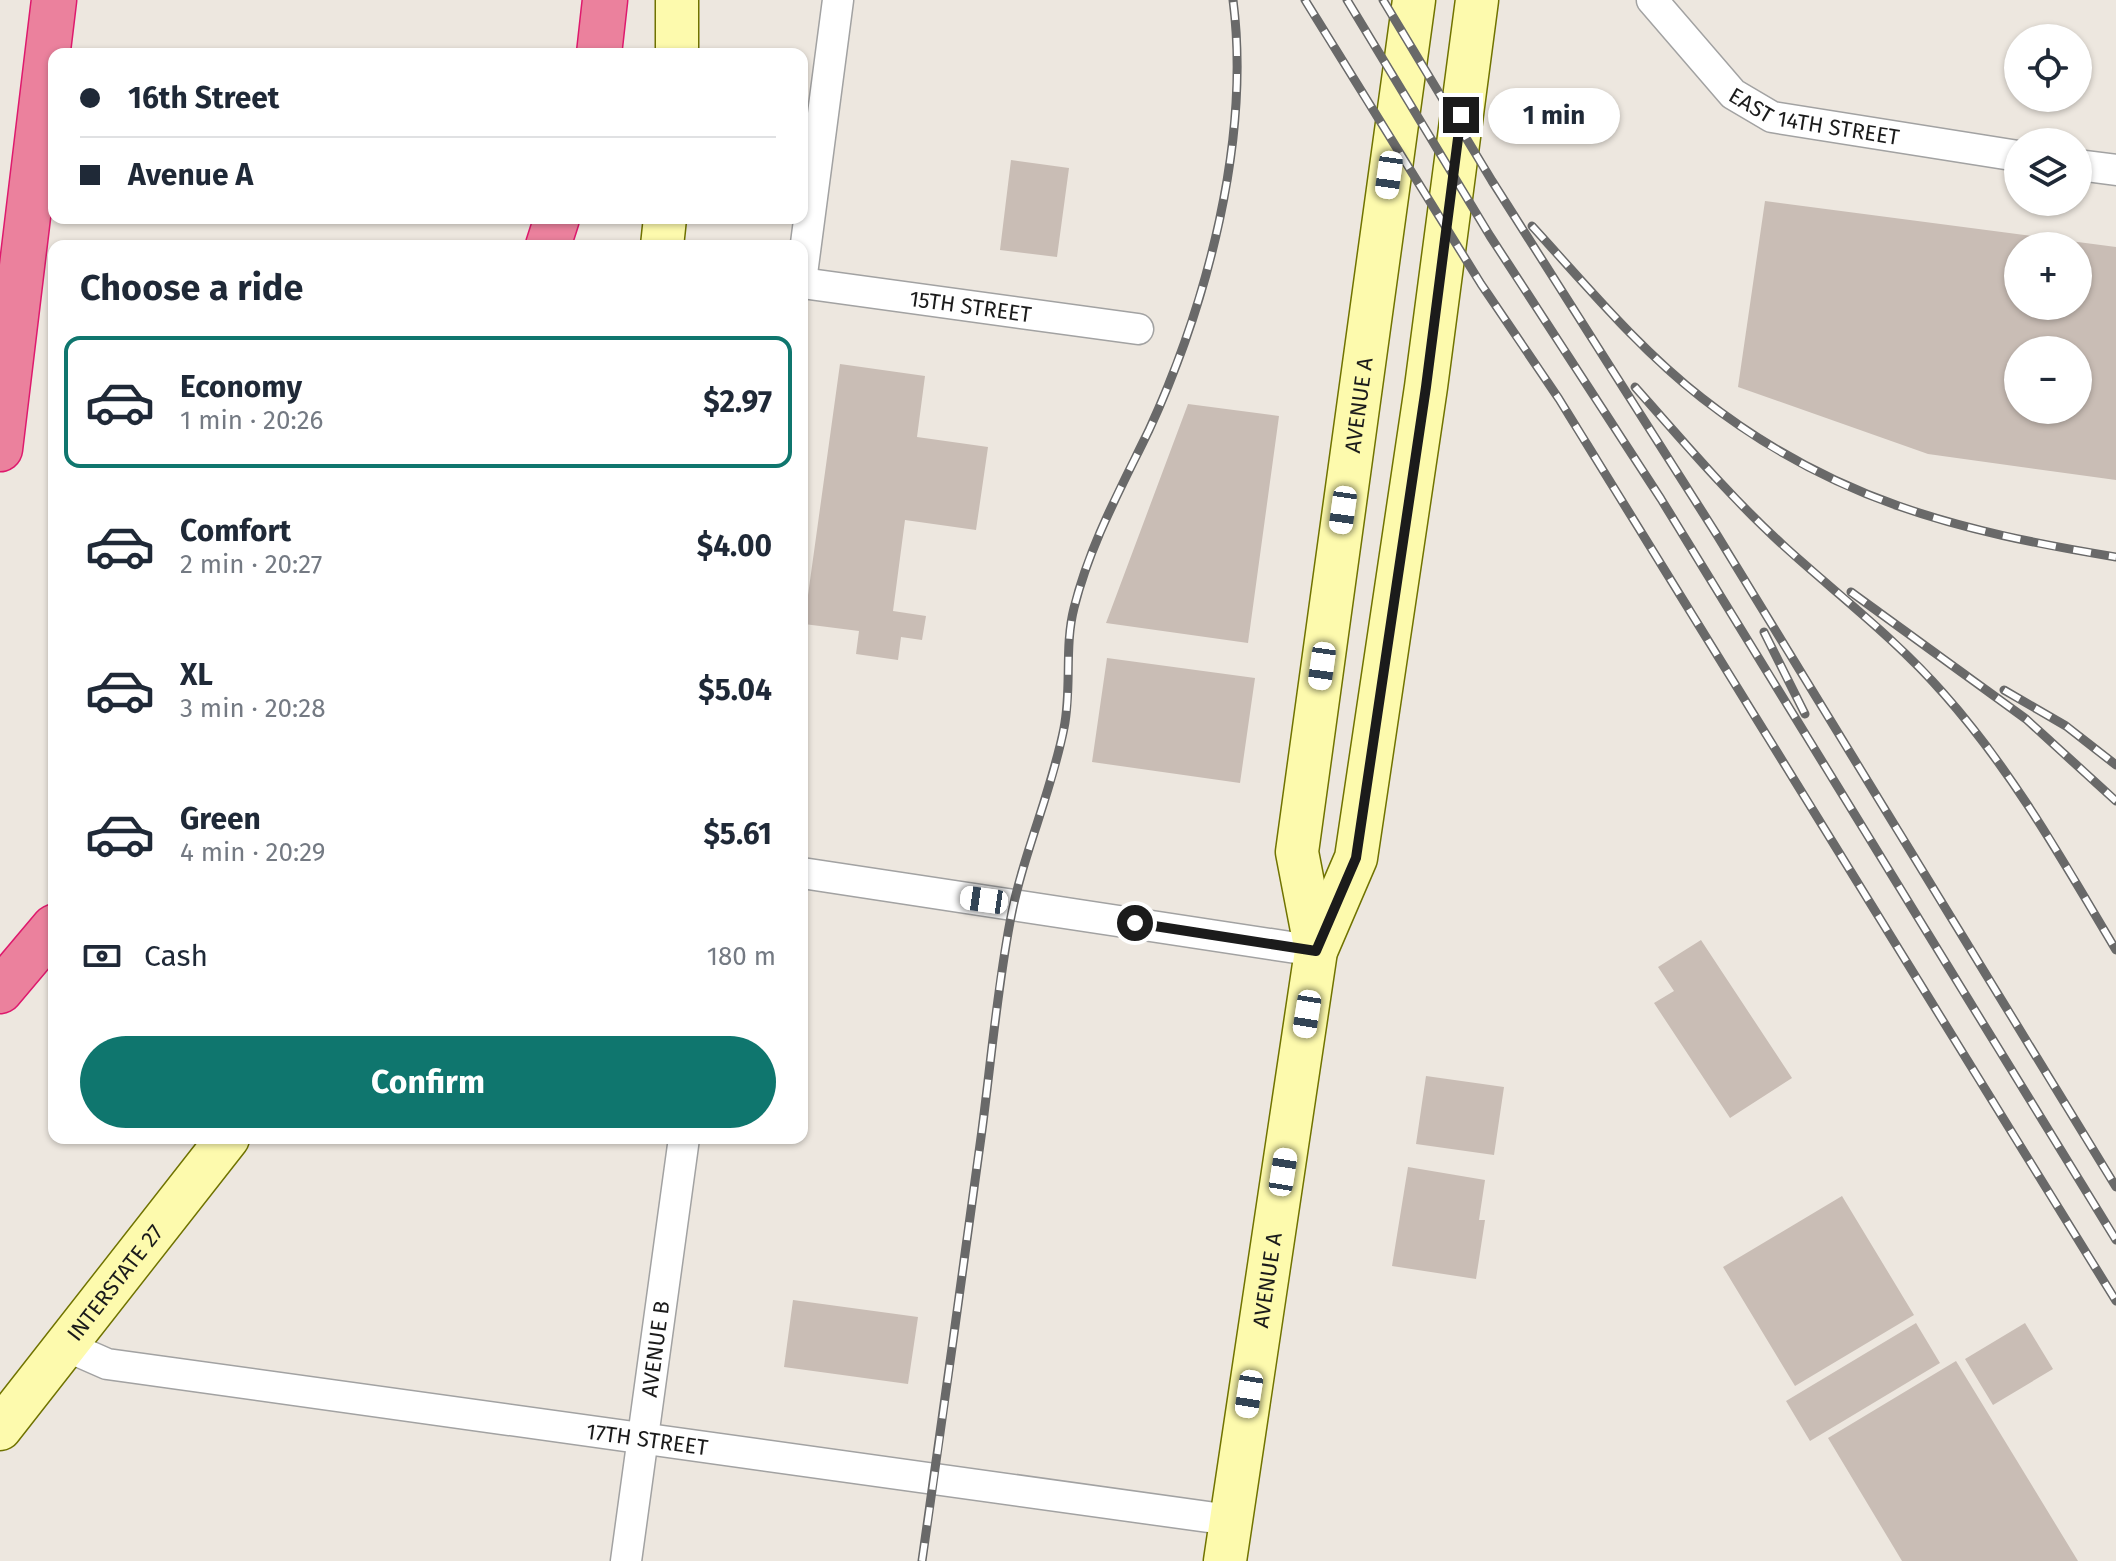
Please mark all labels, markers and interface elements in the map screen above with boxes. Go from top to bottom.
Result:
map controls [2004,24,2092,424]
button: locate [2004,24,2092,112]
text: 16th Street [128,80,279,116]
street label: EAST 14TH STREET [1724,81,1902,151]
callout: 1 min [1489,87,1621,143]
route end [1443,97,1479,133]
text: 1 min [1523,100,1585,131]
button: layers [2004,128,2092,216]
car [1374,150,1404,200]
text: Avenue A [128,157,253,193]
button: + [2004,232,2092,320]
text: Choose a ride [80,266,303,310]
street label: 15TH STREET [908,284,1034,328]
button: − [2004,336,2092,424]
street label: AVENUE A [1338,355,1378,454]
icon: car [84,366,156,438]
text: Economy [180,369,302,405]
text: $2.97 [703,384,772,420]
text: 1 min · 20:26 [180,405,323,436]
car [1328,485,1358,535]
icon: car [84,510,156,582]
text: Comfort [180,513,291,549]
text: $4.00 [697,528,772,564]
text: 2 min · 20:27 [180,549,322,580]
car [1307,641,1337,691]
icon: car [84,654,156,726]
text: XL [180,657,213,693]
text: $5.04 [698,672,772,708]
text: 3 min · 20:28 [180,693,326,724]
icon: car [84,798,156,870]
text: Green [180,801,261,837]
text: $5.61 [703,816,772,852]
text: 4 min · 20:29 [180,837,325,868]
car [959,885,1009,915]
route start [1117,905,1153,941]
icon: cash [80,934,124,978]
text: Cash [144,938,208,974]
text: 180 m [707,941,776,972]
car [1291,988,1323,1040]
button: Confirm [80,1036,776,1128]
car [1267,1146,1299,1198]
street label: INTERSTATE 27 [61,1219,169,1346]
street label: AVENUE A [1246,1230,1287,1330]
street label: AVENUE B [635,1299,675,1399]
car [1233,1368,1265,1420]
street label: 17TH STREET [584,1417,710,1461]

